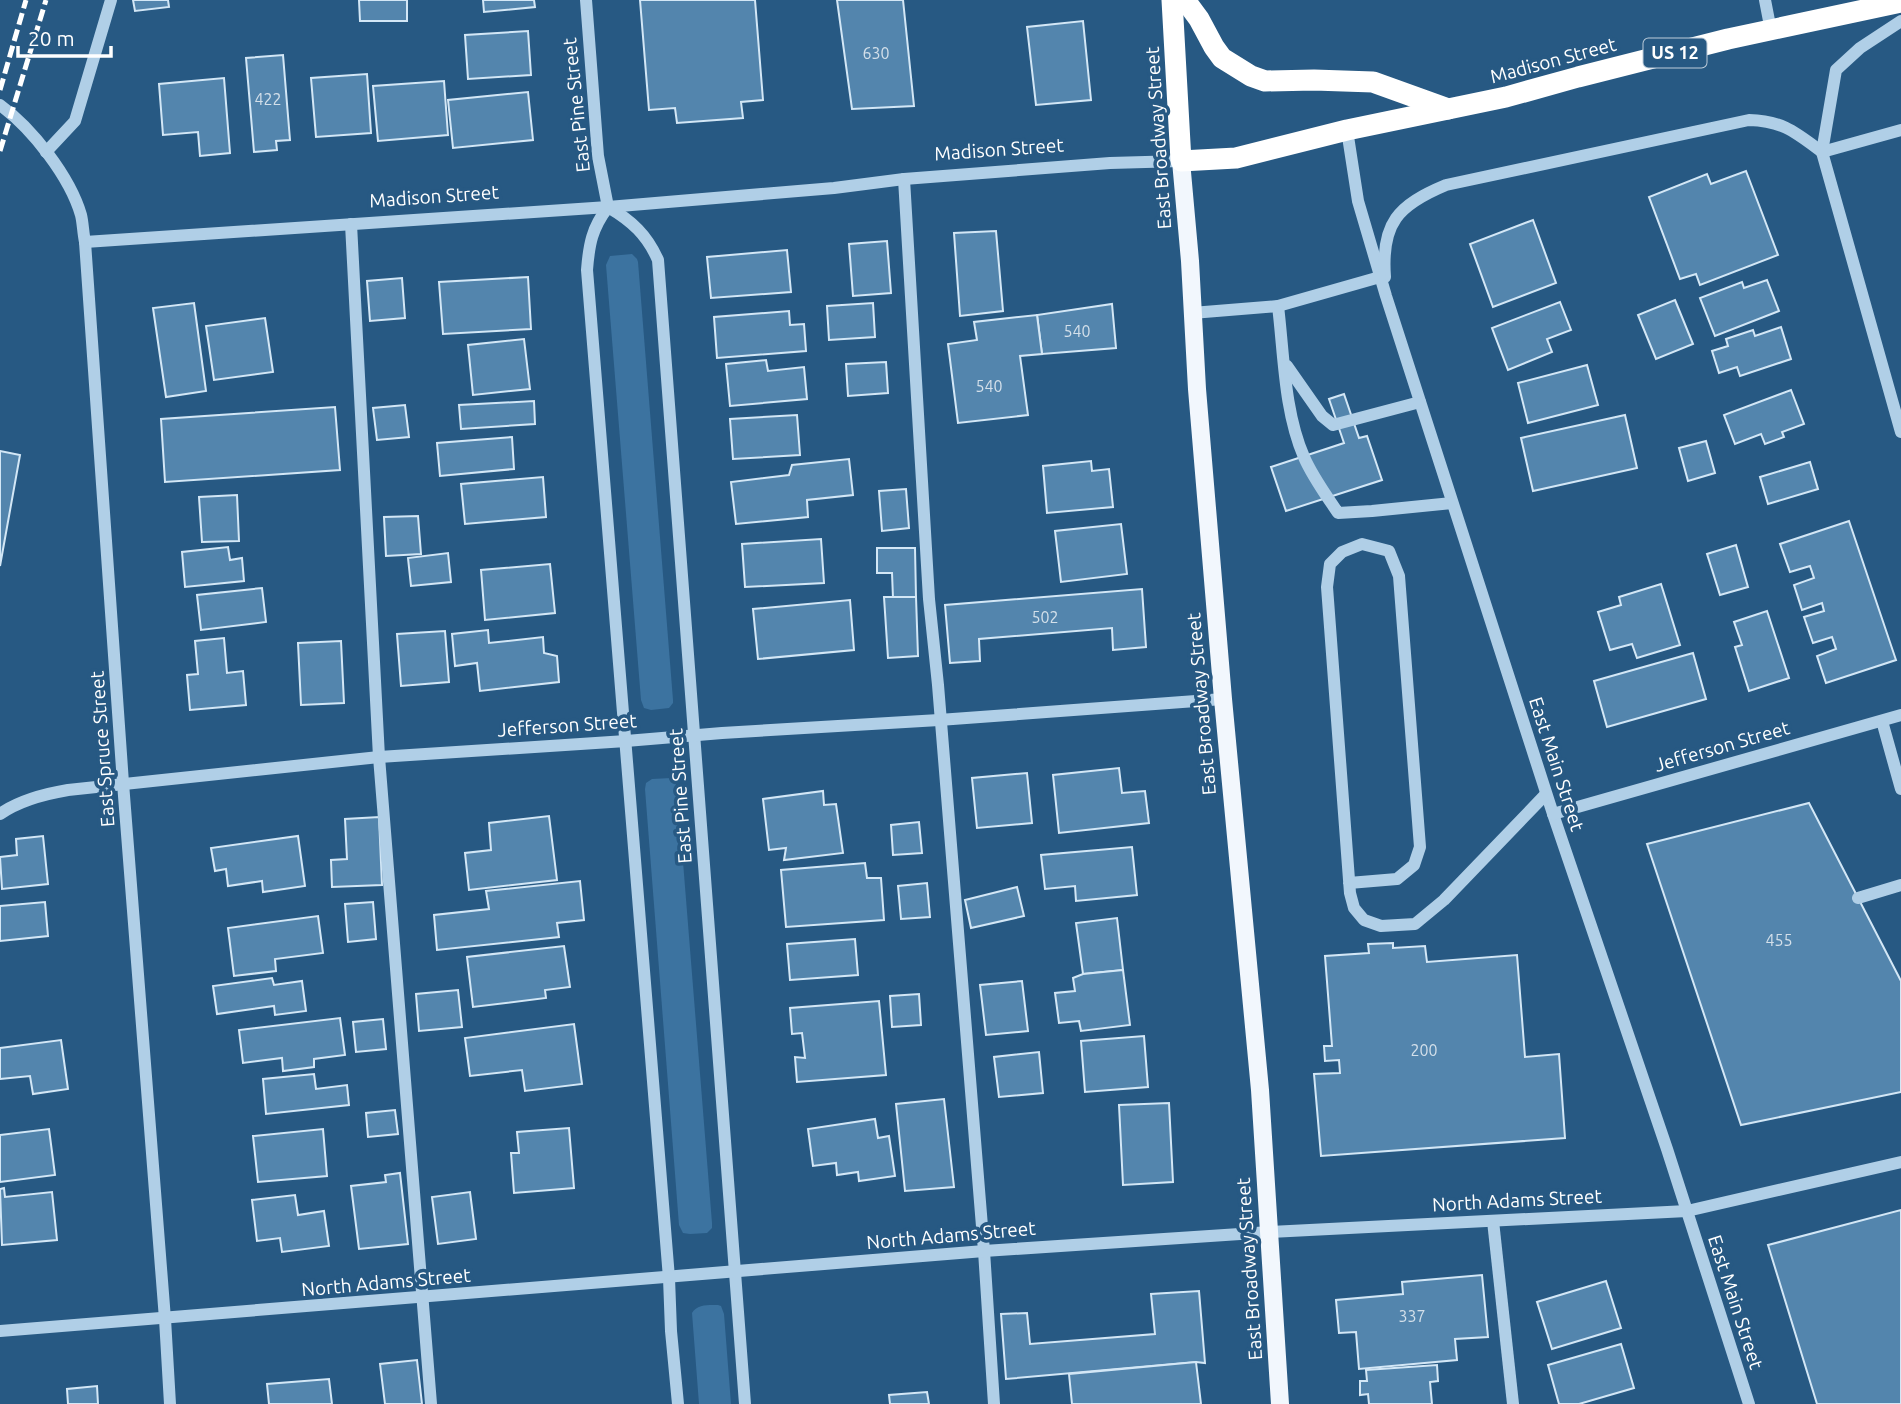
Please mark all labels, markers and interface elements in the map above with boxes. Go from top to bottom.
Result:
scale bar [18,14,110,58]
text: 20 m [28,26,75,50]
street label: Madison Street [1488,32,1619,87]
street label: East Pine Street [558,36,594,173]
road number: US 12 [1644,38,1706,68]
house number: 630 [862,44,890,62]
street label: East Broadway Street [1141,46,1175,230]
house number: 422 [254,90,282,108]
street label: Madison Street [934,133,1065,164]
street label: Madison Street [369,180,500,211]
house number: 540 [1063,322,1091,340]
house number: 540 [975,377,1003,395]
house number: 502 [1031,608,1059,626]
street label: East Broadway Street [1182,611,1220,796]
street label: East Spruce Street [86,670,118,828]
street label: East Main Street [1525,694,1589,834]
street label: Jefferson Street [497,709,638,741]
street label: Jefferson Street [1652,716,1793,776]
street label: East Pine Street [664,727,696,864]
house number: 455 [1765,931,1793,949]
house number: 200 [1410,1041,1438,1059]
street label: East Broadway Street [1232,1177,1266,1361]
street label: North Adams Street [1432,1185,1603,1215]
street label: North Adams Street [865,1217,1037,1253]
street label: East Main Street [1704,1232,1768,1372]
street label: North Adams Street [300,1264,472,1300]
house number: 337 [1398,1307,1426,1325]

